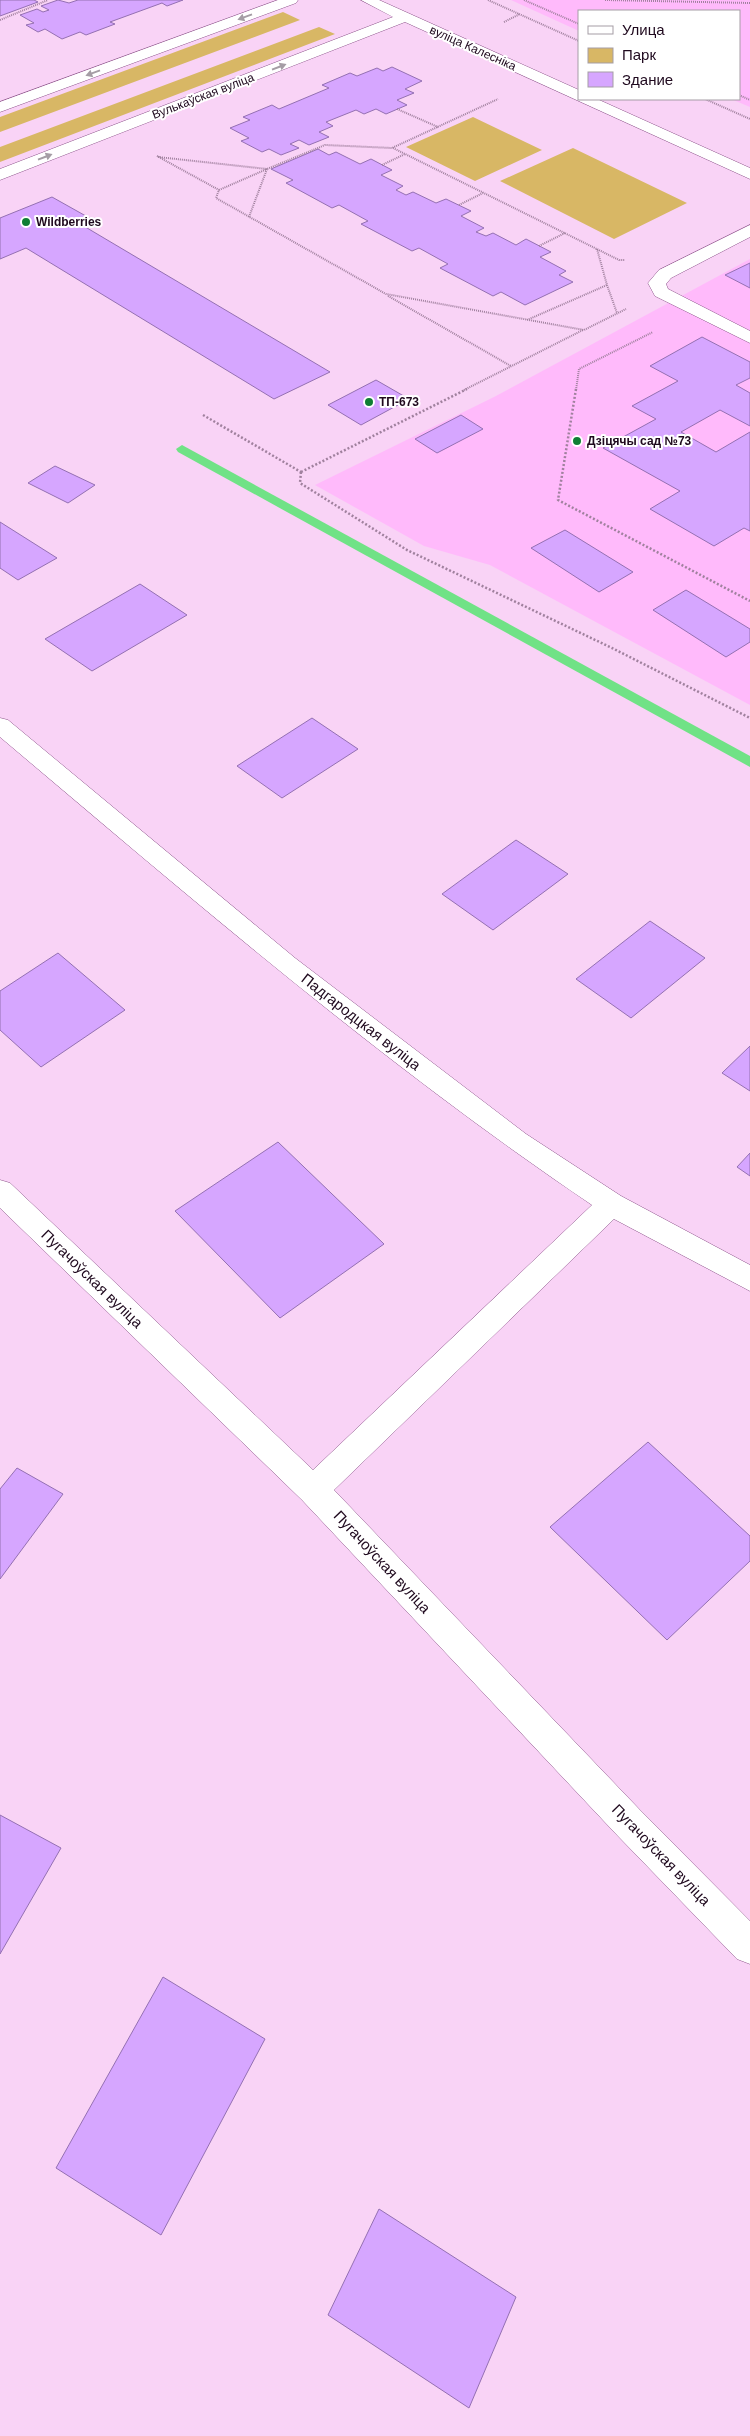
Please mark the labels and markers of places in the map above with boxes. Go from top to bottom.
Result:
place label: Wildberries [36,215,102,229]
marker: Wildberries [20,216,32,228]
place label: ТП-673 [379,395,419,409]
marker: ТП-673 [363,396,375,408]
place label: Дзіцячы сад №73 [587,434,692,448]
marker: Дзіцячы сад №73 [571,435,583,447]

